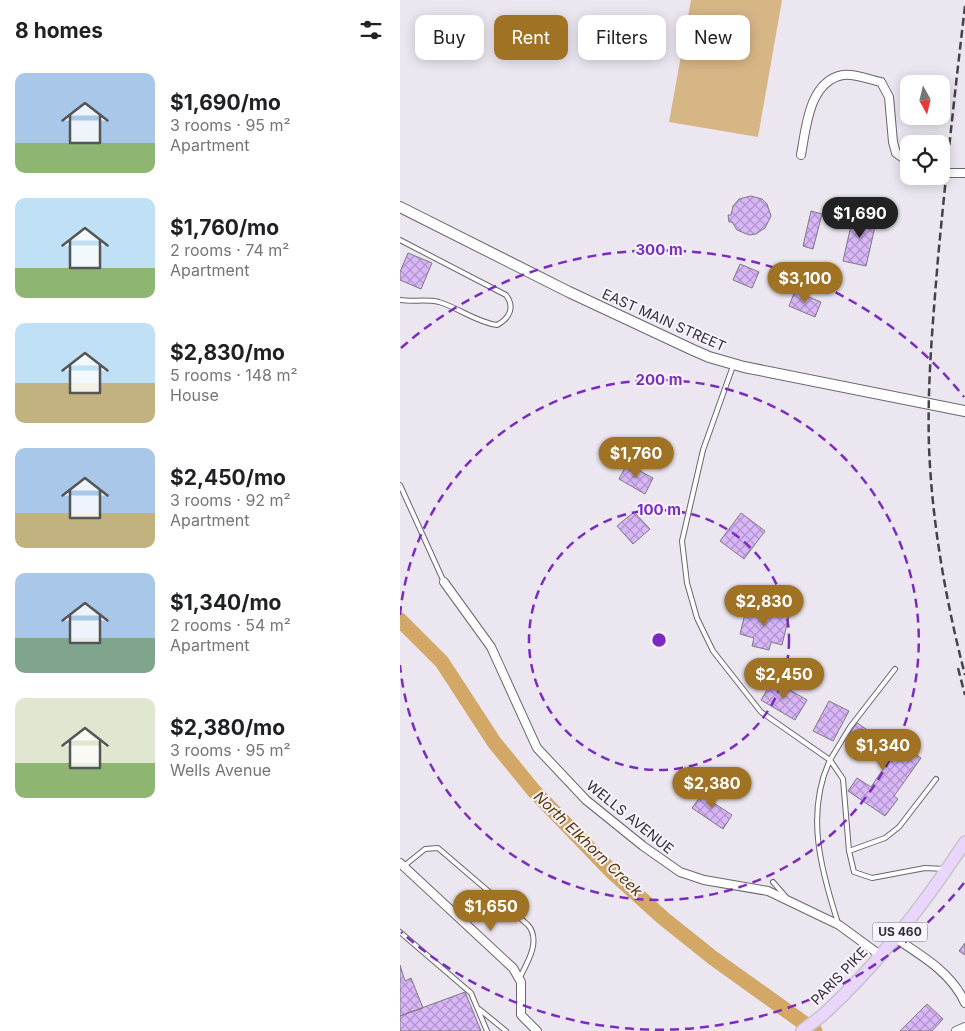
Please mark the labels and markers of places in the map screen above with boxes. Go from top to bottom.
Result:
pin: $1,690 [819,196,901,239]
pin: $3,100 [764,262,846,304]
pin: $1,760 [595,436,677,479]
pin: $2,830 [723,584,805,627]
centre of rings [650,631,668,649]
pin: $2,450 [743,658,825,700]
pin: $1,340 [842,728,924,771]
pin: $2,380 [671,766,753,809]
pin: $1,650 [450,890,532,932]

